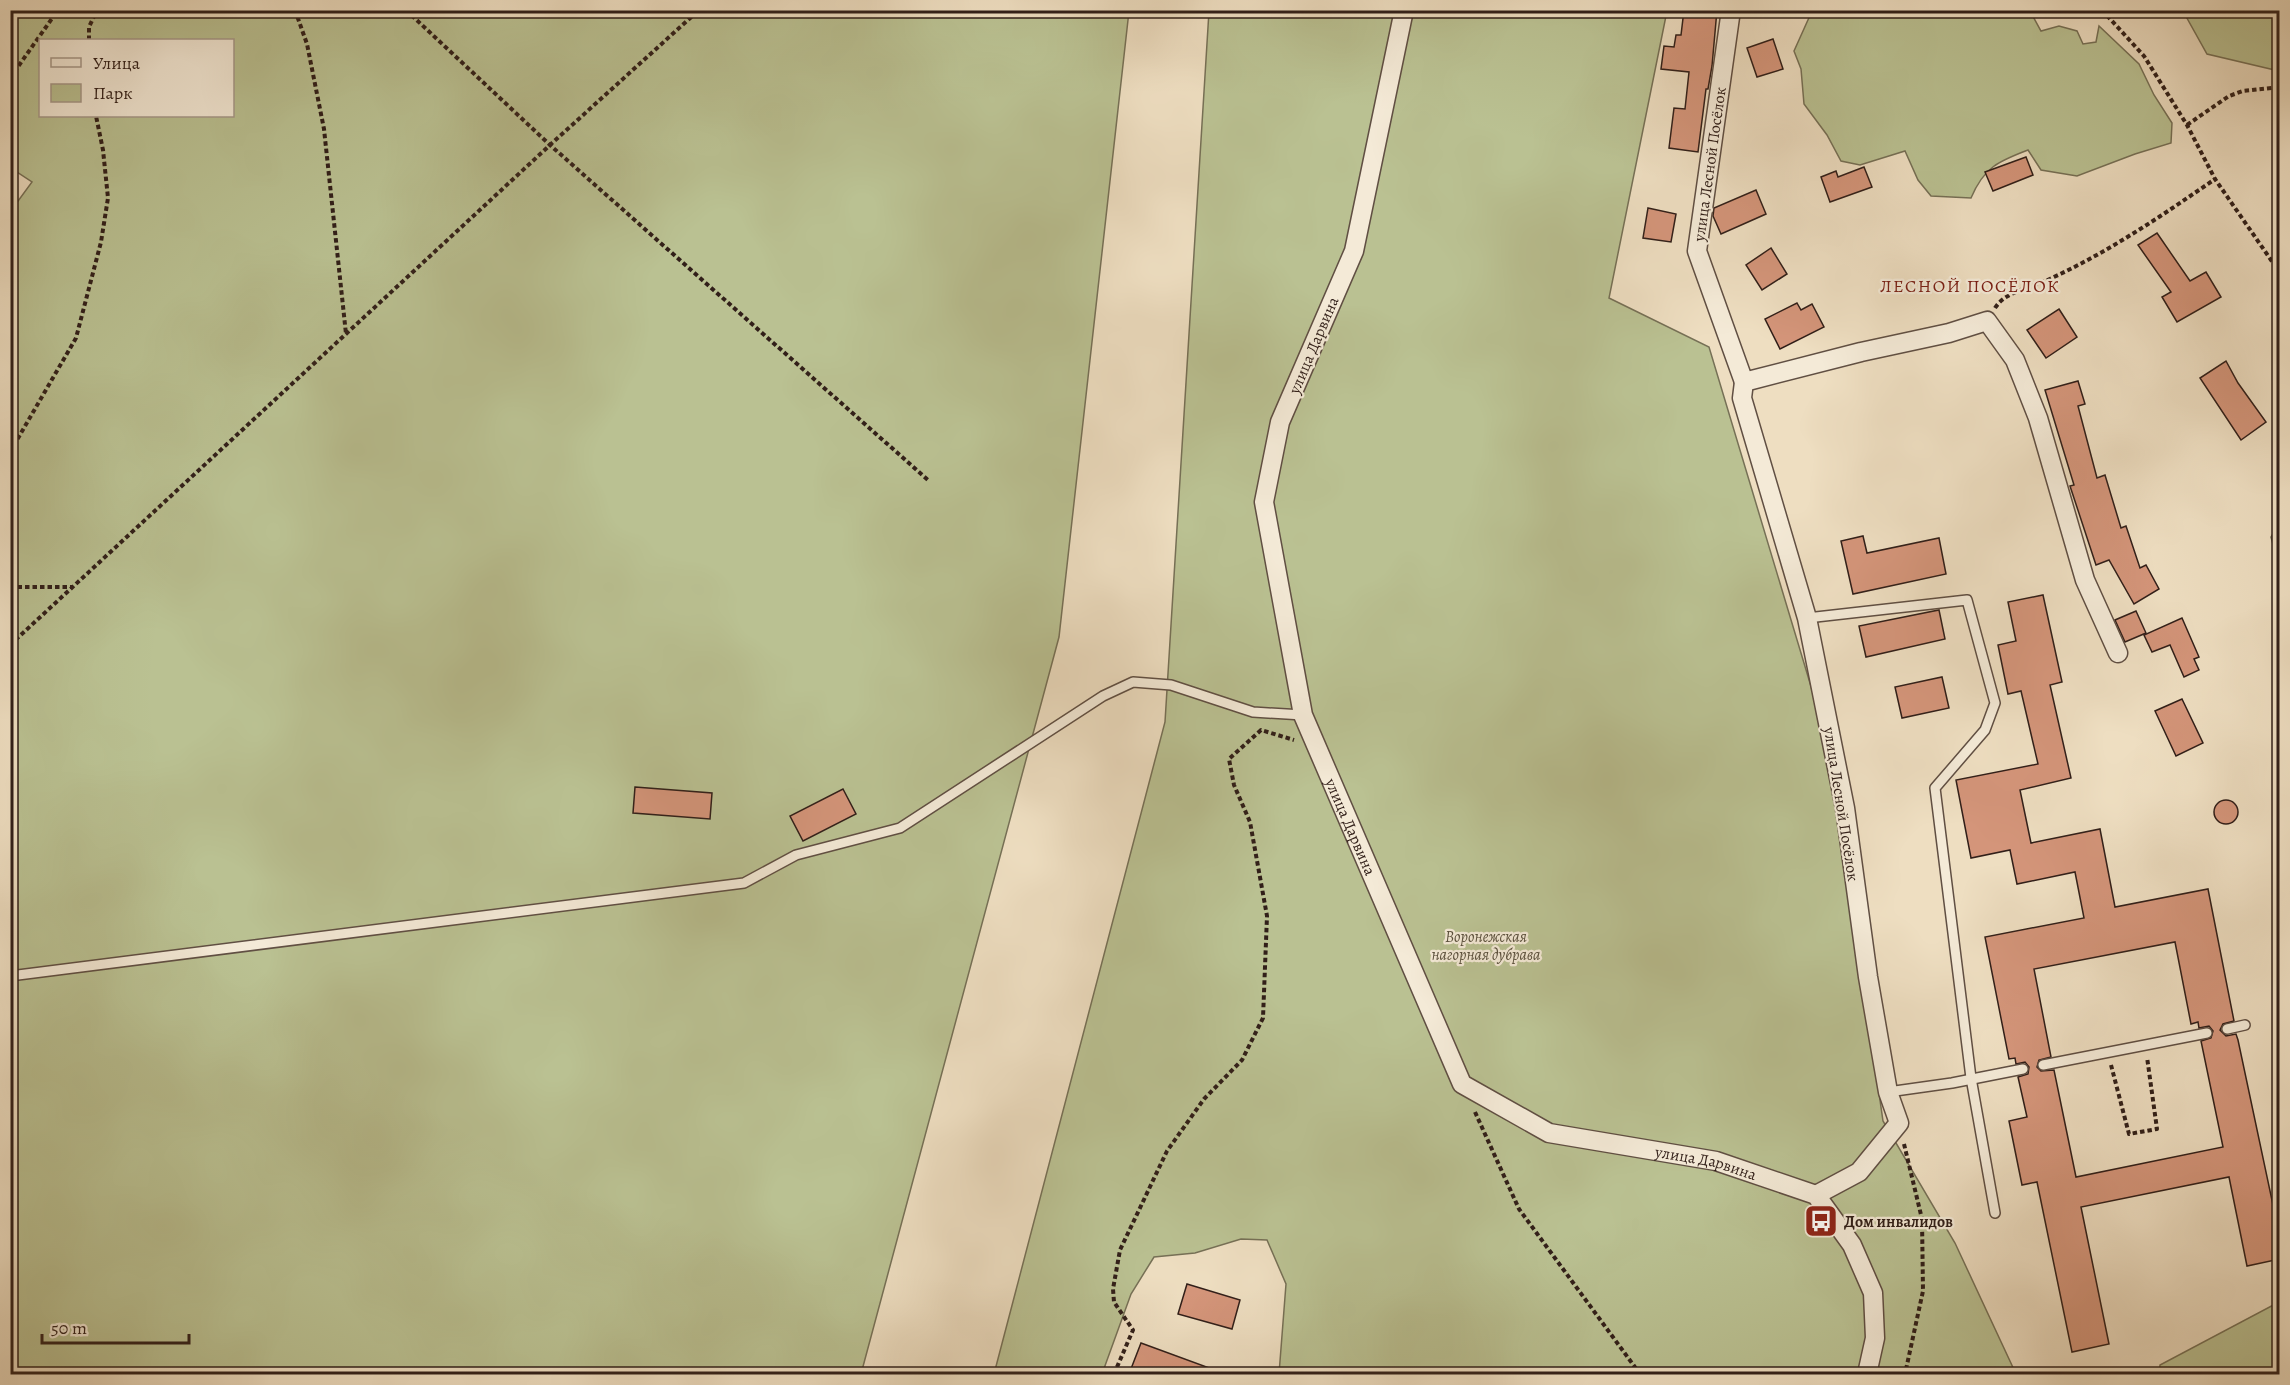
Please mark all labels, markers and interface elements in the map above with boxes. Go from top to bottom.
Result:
legend [39,39,234,117]
text: Улица [93,51,141,75]
text: Парк [93,81,133,105]
street label: улица Лесной Посёлок [1688,85,1732,244]
district label: ЛЕСНОЙ ПОСЁЛОК [1880,274,2060,298]
street label: улица Дарвина [1283,293,1345,398]
street label: улица Лесной Посёлок [1818,725,1864,883]
street label: улица Дарвина [1319,774,1381,879]
park label: Воронежская нагорная дубрава [1431,926,1541,966]
street label: улица Дарвина [1652,1141,1760,1186]
bus stop icon: Дом инвалидов [1803,1203,1839,1239]
place label: Дом инвалидов [1844,1211,1953,1233]
scale bar [42,1307,189,1345]
text: 50 m [51,1316,87,1340]

